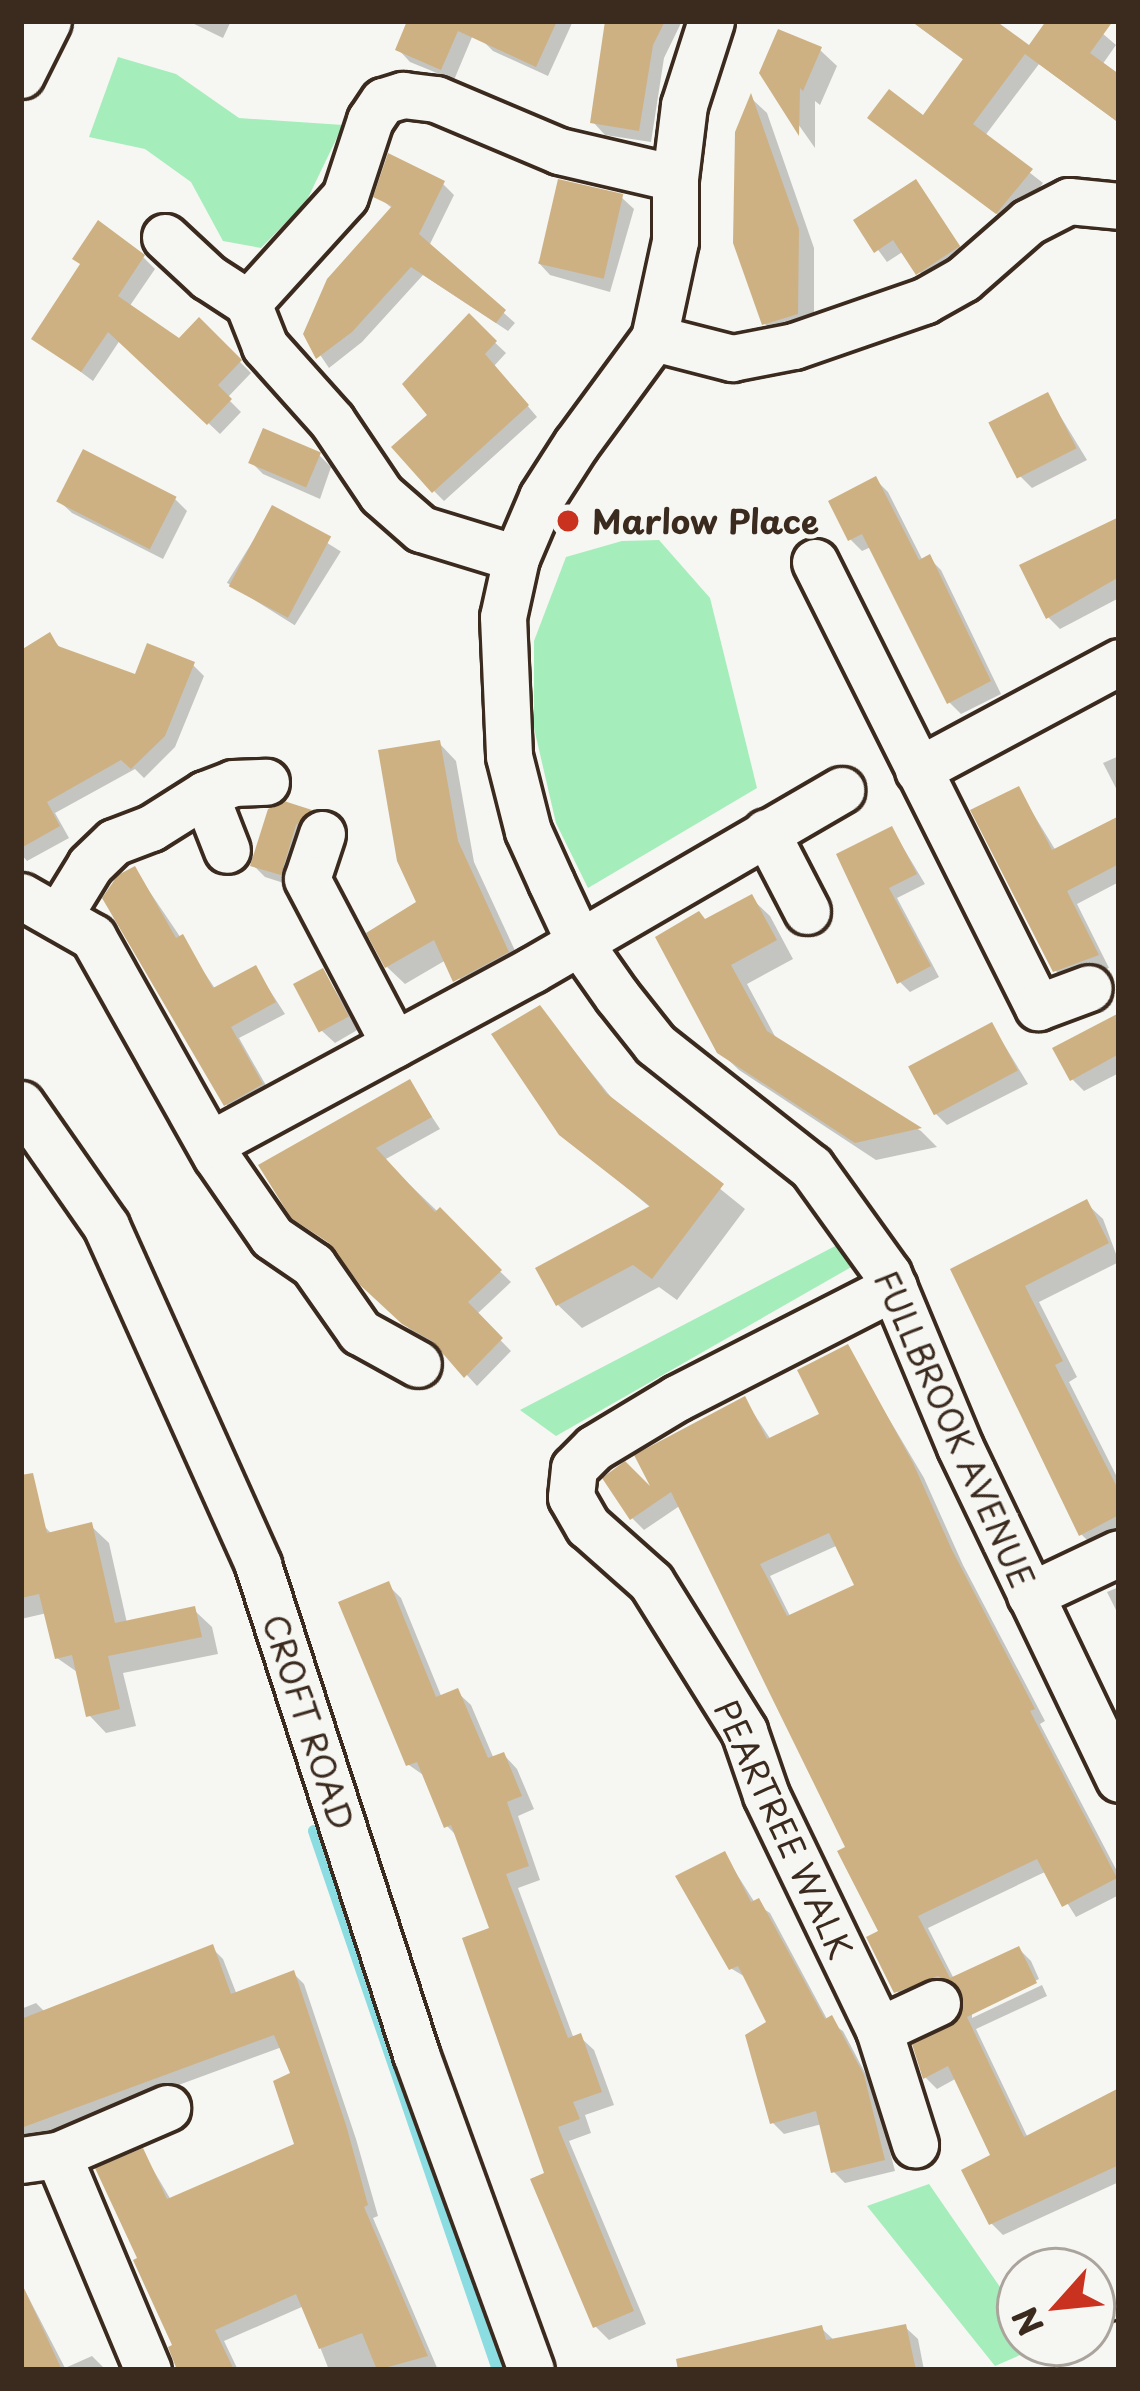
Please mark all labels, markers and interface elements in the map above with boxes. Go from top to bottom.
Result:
place label: Marlow Place [592,501,818,541]
marker: Marlow Place [555,508,581,534]
street label: FULLBROOK AVENUE [866,1262,1044,1596]
street label: CROFT ROAD [255,1608,363,1836]
street label: PEARTREE WALK [706,1692,862,1966]
north arrow [996,2247,1116,2367]
text: N [998,2299,1055,2345]

